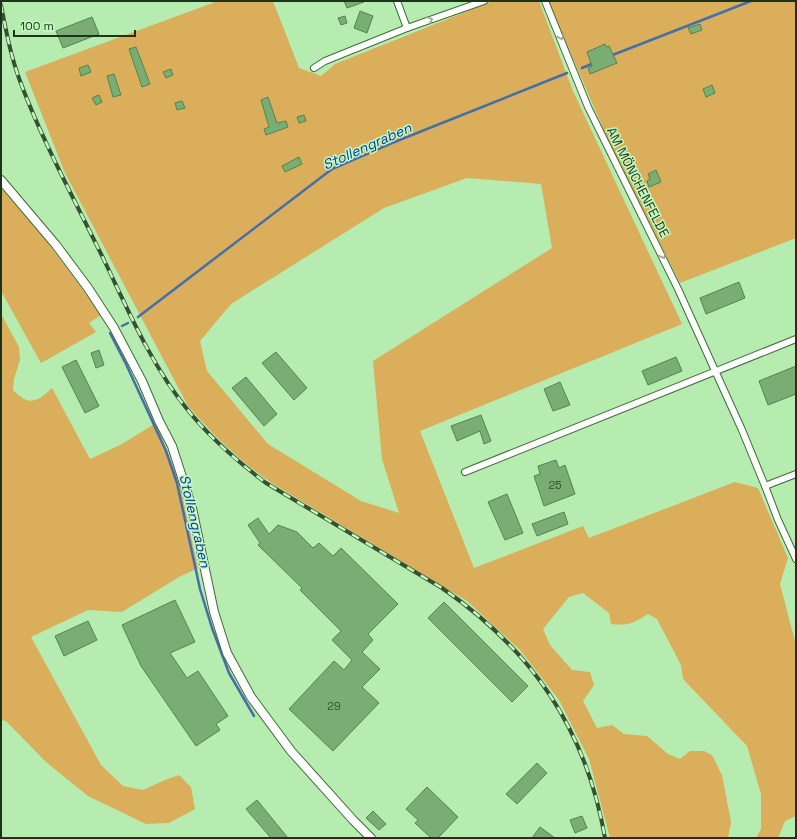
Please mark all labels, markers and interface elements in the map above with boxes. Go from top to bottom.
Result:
scale bar [14,12,135,38]
one-way arrow [427,16,434,24]
text: 100 m [20,18,54,34]
one-way arrow [556,33,564,40]
water label: Stollengraben [320,118,414,174]
street label: AM MÖNCHENFELDE [603,124,673,240]
one-way arrow [658,252,666,259]
water label: Stollengraben [176,473,215,570]
house number: 25 [548,478,562,492]
house number: 29 [327,699,341,713]

